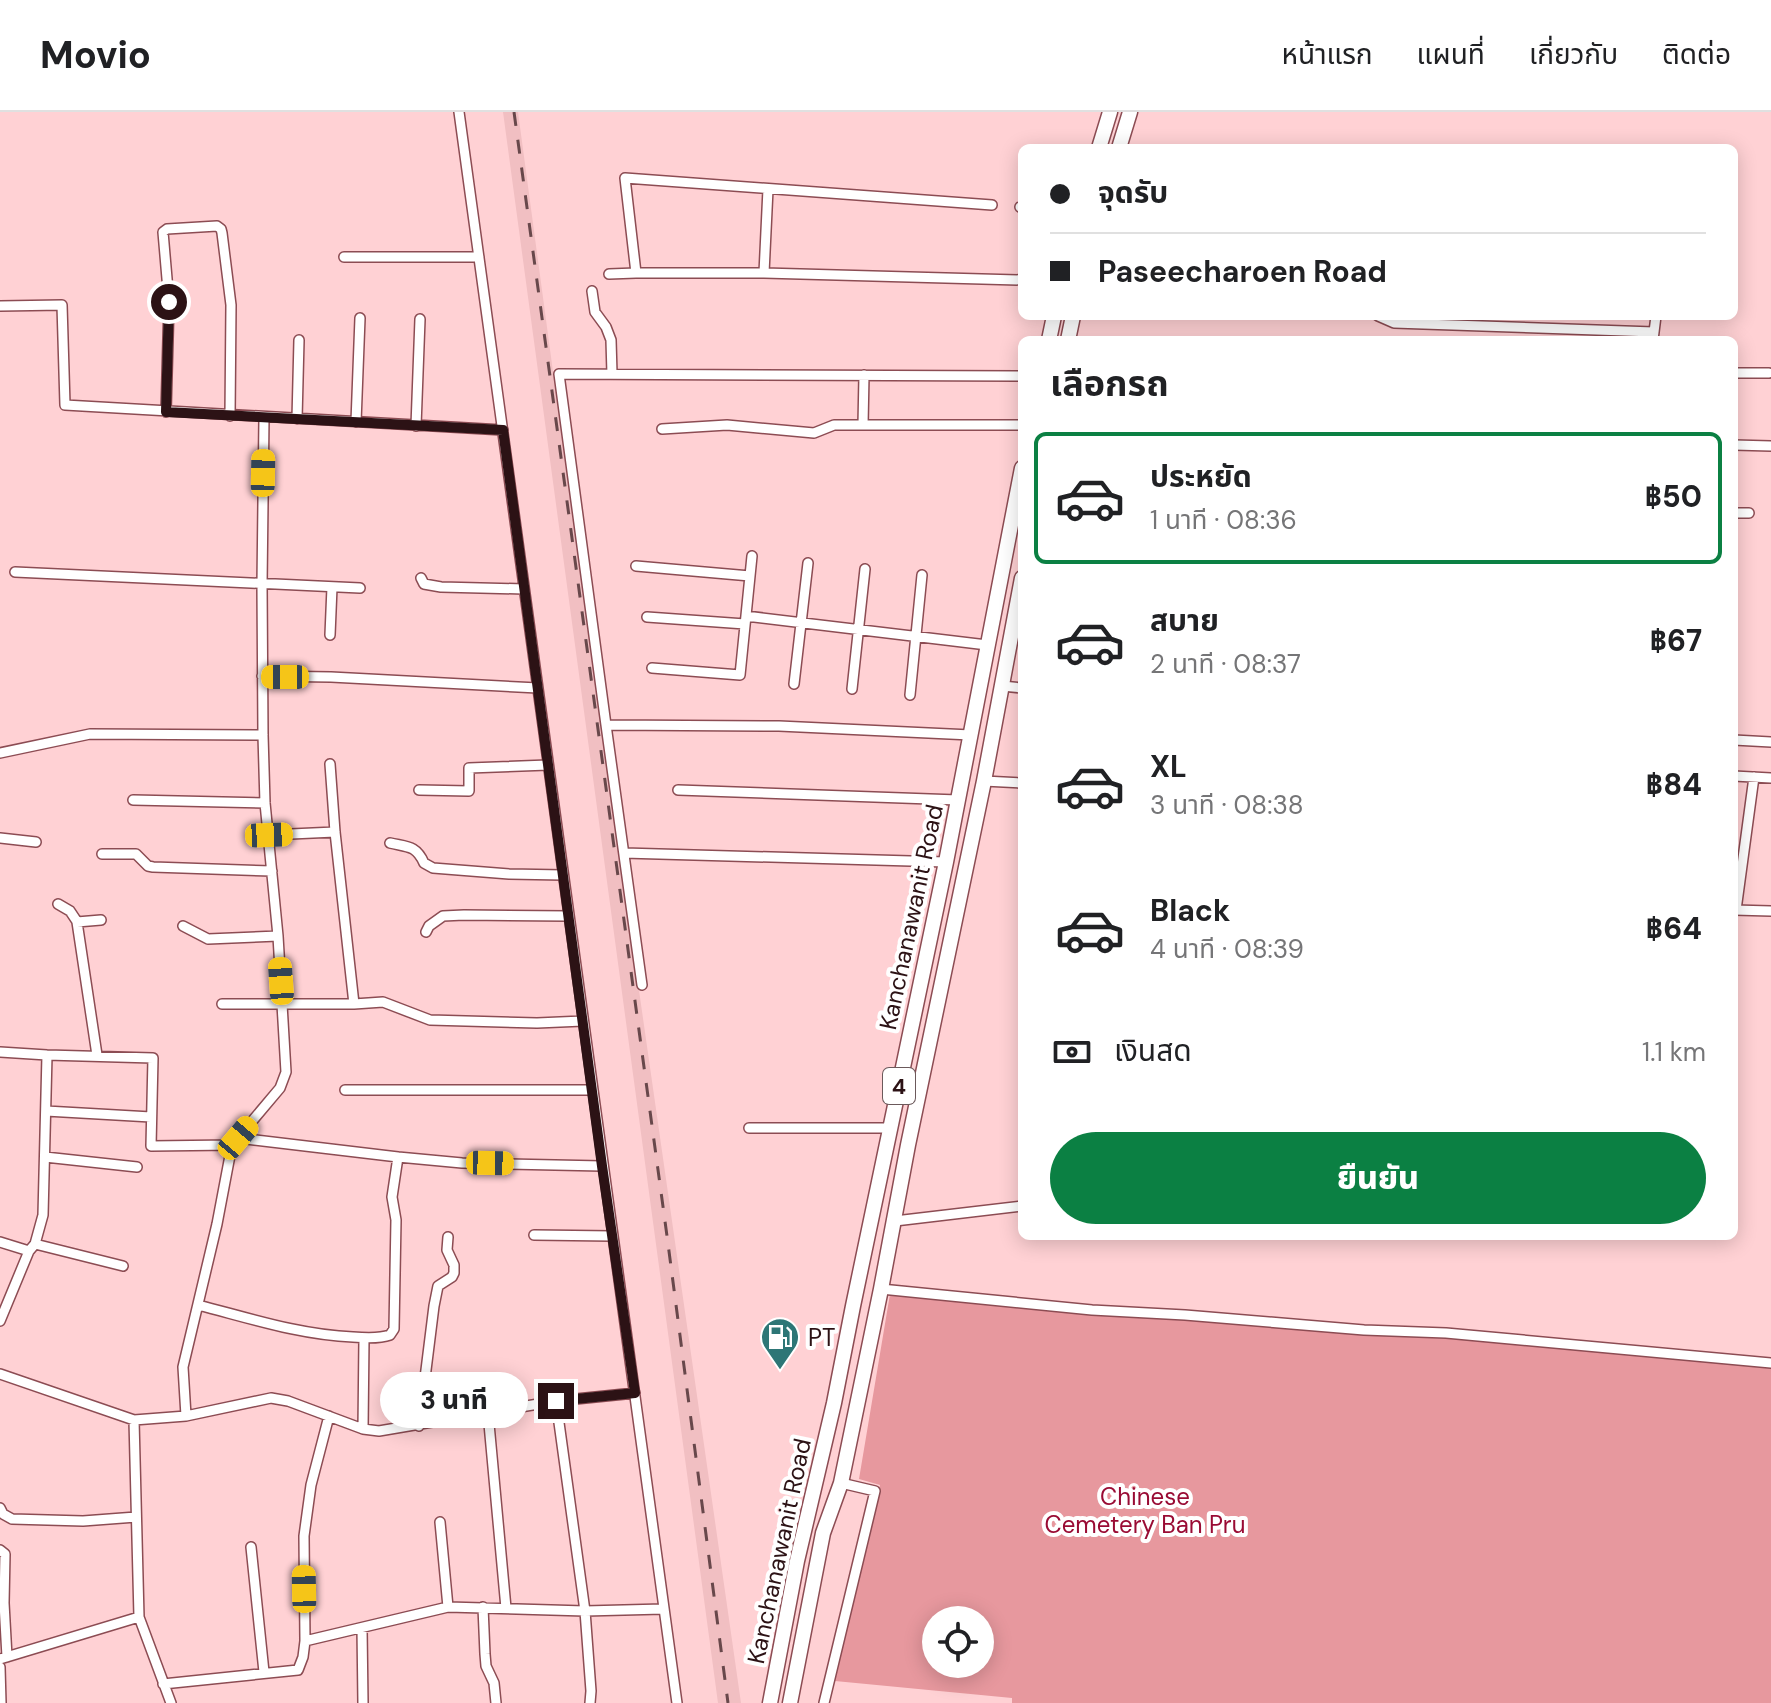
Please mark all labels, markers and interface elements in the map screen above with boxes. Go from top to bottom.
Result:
text: Movio [40,30,151,80]
text: หน้าแรก [1282,36,1373,73]
text: แผนที่ [1417,36,1485,73]
text: เกี่ยวกับ [1529,36,1618,73]
text: ติดต่อ [1662,36,1731,73]
text: จุดรับ [1098,173,1168,212]
text: Paseecharoen Road [1098,252,1387,291]
route start [151,284,187,320]
text: เลือกรถ [1050,360,1169,407]
car [251,449,275,497]
text: ประหยัด [1150,457,1252,496]
icon: car [1054,462,1126,534]
text: ฿50 [1645,477,1702,516]
text: 1 นาที · 08:36 [1150,503,1297,537]
text: สบาย [1150,601,1219,640]
icon: car [1054,606,1126,678]
text: ฿67 [1650,621,1702,660]
text: 2 นาที · 08:37 [1150,647,1301,681]
car [261,665,309,689]
text: XL [1150,747,1187,786]
icon: car [1054,750,1126,822]
text: ฿84 [1646,765,1702,804]
text: 3 นาที · 08:38 [1150,788,1304,822]
street label: Kanchanawanit Road [872,801,950,1033]
car [245,822,293,848]
text: Black [1150,891,1230,930]
icon: car [1054,894,1126,966]
text: ฿64 [1646,909,1702,948]
text: 4 นาที · 08:39 [1150,932,1304,966]
car [267,956,295,1006]
icon: cash [1050,1030,1094,1074]
text: เงินสด [1114,1031,1192,1070]
text: 1.1 km [1642,1035,1706,1069]
road number: 4 [883,1068,915,1104]
car [213,1112,263,1164]
button: ยืนยัน [1050,1132,1706,1224]
car [466,1151,514,1175]
fuel station icon: PT [759,1316,801,1371]
place label: PT [808,1322,835,1353]
callout: 3 นาที [380,1373,528,1429]
text: 3 นาที [420,1383,488,1417]
route end [538,1383,574,1419]
street label: Kanchanawanit Road [740,1435,818,1667]
park label: Chinese Cemetery Ban Pru [1045,1481,1246,1540]
car [292,1565,316,1613]
map controls [922,1606,994,1678]
button: locate [922,1606,994,1678]

